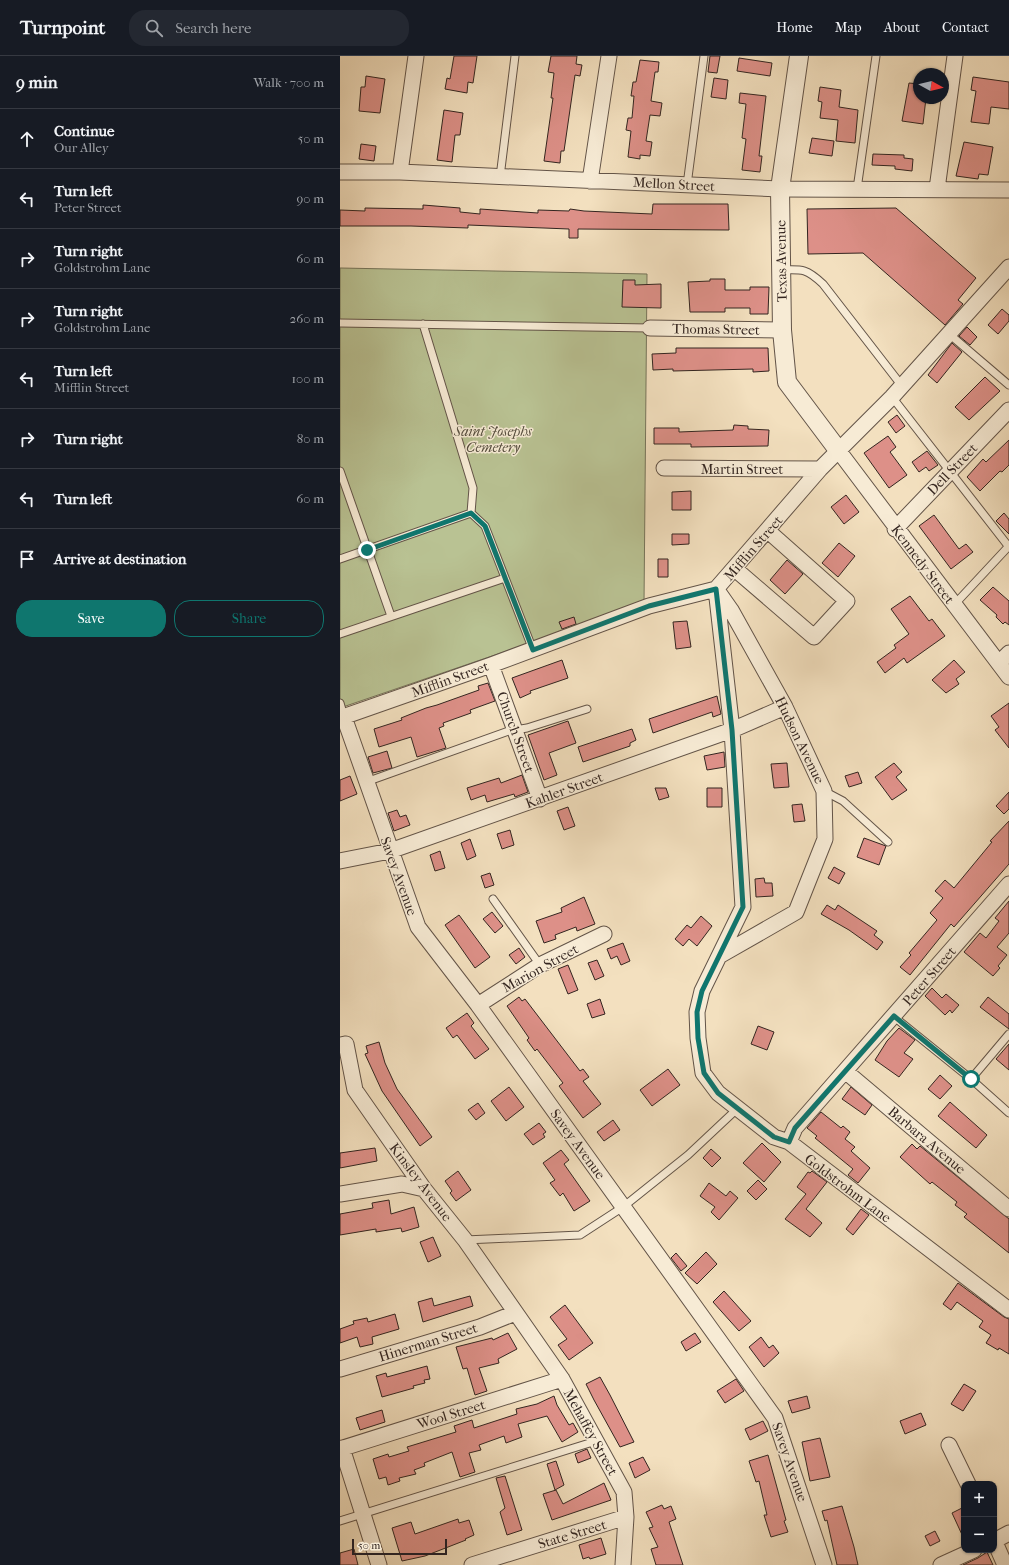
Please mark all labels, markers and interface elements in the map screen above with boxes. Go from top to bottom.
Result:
search box [129,10,409,46]
text: Turnpoint [20,17,105,39]
icon: search [143,17,165,39]
text: Search here [175,19,251,37]
text: Home [776,19,813,36]
text: Map [835,19,862,36]
text: About [884,19,920,36]
text: Contact [942,19,989,36]
north arrow [913,68,949,104]
text: 9 min [16,72,58,92]
text: Walk · 700 m [253,75,324,90]
text: Continue [54,122,114,140]
icon: ahead [16,128,38,150]
text: 50 m [298,131,324,146]
text: Our Alley [54,140,109,155]
street label: Mellon Street [632,174,715,195]
text: Turn left [54,182,112,200]
icon: left [16,188,38,210]
text: 90 m [296,191,324,206]
text: Peter Street [54,200,122,215]
street label: Texas Avenue [772,220,791,302]
text: Turn right [54,242,123,260]
icon: right [16,248,38,270]
text: 60 m [296,251,324,266]
text: Goldstrohm Lane [54,260,150,275]
text: Turn right [54,302,123,320]
icon: right [16,308,38,330]
text: 260 m [290,311,324,326]
text: Goldstrohm Lane [54,320,150,335]
street label: Thomas Street [672,320,760,339]
text: Turn left [54,362,112,380]
icon: left [16,368,38,390]
text: 100 m [291,371,324,386]
text: Mifflin Street [54,380,129,395]
park label: Saint Josephs Cemetery [453,423,533,456]
icon: right [16,428,38,450]
text: Turn right [54,430,123,448]
text: 80 m [297,431,324,446]
street label: Dell Street [924,440,981,499]
street label: Martin Street [701,461,783,478]
icon: left [16,488,38,510]
text: Turn left [54,490,112,508]
text: 60 m [296,491,324,506]
street label: Mifflin Street [720,512,786,584]
street label: Kennedy Street [887,521,958,607]
route end [358,541,376,559]
icon: arrive [16,548,38,570]
text: Arrive at destination [54,550,186,568]
button: Save [16,600,166,637]
button: Share [174,600,324,637]
street label: Mifflin Street [409,658,491,701]
street label: Church Street [493,689,538,775]
street label: Hudson Avenue [771,694,828,787]
street label: Kahler Street [523,769,605,812]
street label: Savey Avenue [376,834,421,918]
street label: Marion Street [499,941,581,996]
street label: Peter Street [899,943,960,1009]
route start [962,1070,980,1088]
street label: Barbara Avenue [884,1103,969,1178]
street label: Savey Avenue [546,1106,609,1183]
street label: Kinsley Avenue [386,1140,456,1225]
street label: Goldstrohm Lane [801,1150,894,1226]
street label: Hinerman Street [377,1319,480,1366]
street label: Mehaffey Street [560,1386,621,1478]
street label: Wool Street [414,1396,487,1433]
street label: Savey Avenue [768,1420,811,1504]
map controls [961,1481,997,1553]
button: + [961,1481,997,1517]
street label: State Street [536,1516,608,1553]
button: − [961,1517,997,1553]
scale bar [352,1537,447,1556]
text: 50 m [358,1539,380,1552]

